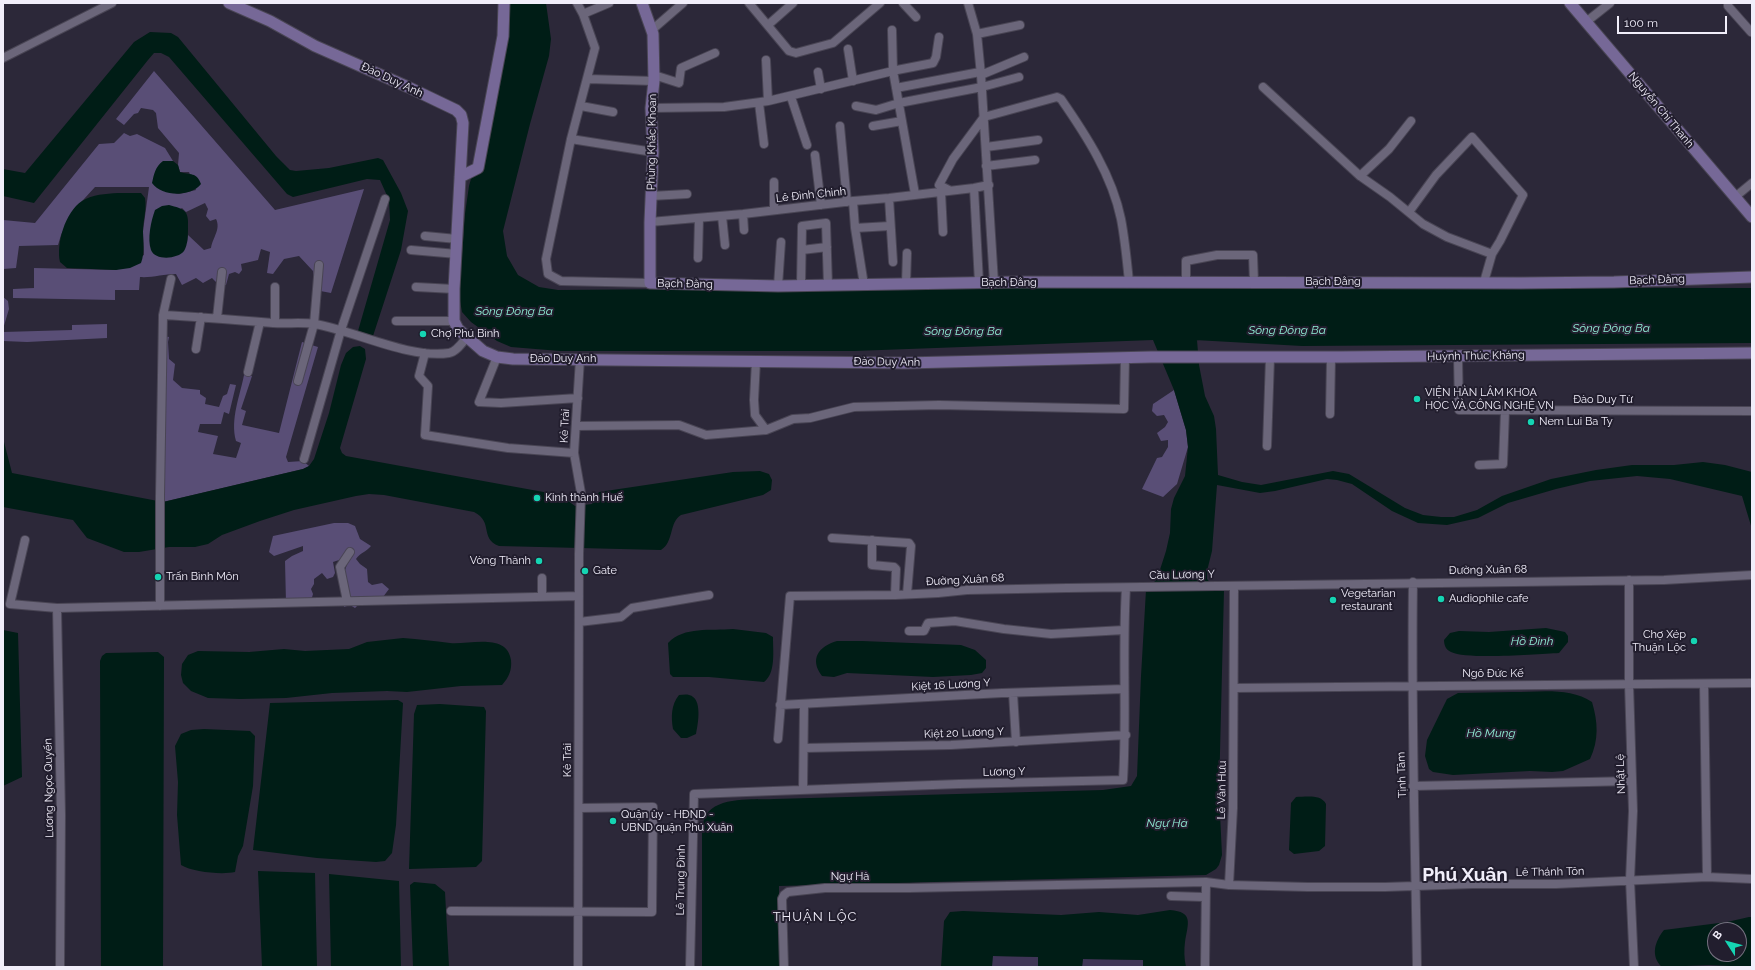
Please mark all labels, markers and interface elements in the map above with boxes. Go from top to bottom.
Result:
scale bar [1619,8,1729,34]
text: 100 m [1624,16,1658,30]
street label: Đào Duy Anh [359,60,425,100]
street label: Nguyễn Chí Thanh [1626,70,1696,150]
street label: Phùng Khắc Khoan [645,94,659,190]
street label: Lê Đình Chinh [775,185,847,205]
street label: Bạch Đằng [1629,272,1685,288]
street label: Bạch Đằng [1305,275,1361,289]
street label: Bạch Đằng [981,276,1037,290]
street label: Bạch Đằng [657,277,713,291]
water label: Sông Đông Ba [475,304,553,318]
water label: Sông Đông Ba [1572,321,1650,335]
water label: Sông Đông Ba [1248,323,1326,337]
water label: Sông Đông Ba [924,324,1002,338]
place label: Chợ Phú Bình [431,327,499,341]
marker: Chợ Phú Bình [418,329,428,339]
street label: Huỳnh Thúc Kháng [1427,349,1525,363]
street label: Đào Duy Anh [530,352,596,366]
street label: Đào Duy Anh [854,355,920,369]
place label: VIỆN HÀN LÂM KHOA HỌC VÀ CÔNG NGHỆ VN [1425,386,1554,412]
street label: Đào Duy Từ [1573,393,1633,407]
marker: VIỆN HÀN LÂM KHOA HỌC VÀ CÔNG NGHỆ VN [1412,394,1422,404]
street label: Kẻ Trài [558,409,572,443]
place label: Nem Lui Ba Ty [1539,415,1613,429]
marker: Nem Lui Ba Ty [1526,417,1536,427]
place label: Kinh thành Huế [545,491,623,505]
marker: Kinh thành Huế [532,493,542,503]
place label: Vòng Thành [470,554,531,568]
marker: Vòng Thành [534,556,544,566]
street label: Đường Xuân 68 [1449,563,1527,577]
place label: Gate [593,564,617,578]
marker: Gate [580,566,590,576]
street label: Cầu Lương Y [1149,568,1215,582]
place label: Trấn Bình Môn [166,570,239,584]
street label: Đường Xuân 68 [925,571,1005,589]
marker: Trấn Bình Môn [153,572,163,582]
place label: Vegetarian restaurant [1341,587,1396,613]
place label: Audiophile cafe [1449,592,1528,606]
marker: Audiophile cafe [1436,594,1446,604]
marker: Vegetarian restaurant [1328,595,1338,605]
place label: Chợ Xép Thuận Lộc [1632,628,1686,654]
water label: Hồ Đình [1511,634,1553,648]
marker: Chợ Xép Thuận Lộc [1689,636,1699,646]
street label: Ngô Đức Kế [1462,667,1524,681]
street label: Kiệt 16 Lương Y [911,676,991,694]
street label: Kiệt 20 Lương Y [924,725,1004,741]
water label: Hồ Mung [1466,726,1516,740]
street label: Lương Ngọc Quyến [42,738,56,838]
street label: Kẻ Trài [561,743,575,777]
street label: Tịnh Tâm [1395,752,1409,798]
street label: Nhật Lệ [1614,754,1628,794]
street label: Lê Văn Hưu [1215,760,1229,820]
street label: Lương Y [983,765,1025,779]
place label: Quận ủy - HĐND - UBND quận Phú Xuân [621,808,733,834]
marker: Quận ủy - HĐND - UBND quận Phú Xuân [608,816,618,826]
water label: Ngự Hà [1146,816,1188,830]
street label: Lê Trung Đình [674,844,688,916]
district label: Phú Xuân [1422,864,1508,886]
street label: Lê Thánh Tôn [1516,865,1584,879]
street label: Ngự Hà [831,870,869,884]
district label: THUẬN LỘC [773,909,857,925]
north arrow [1707,922,1747,962]
text: B [1710,928,1725,942]

